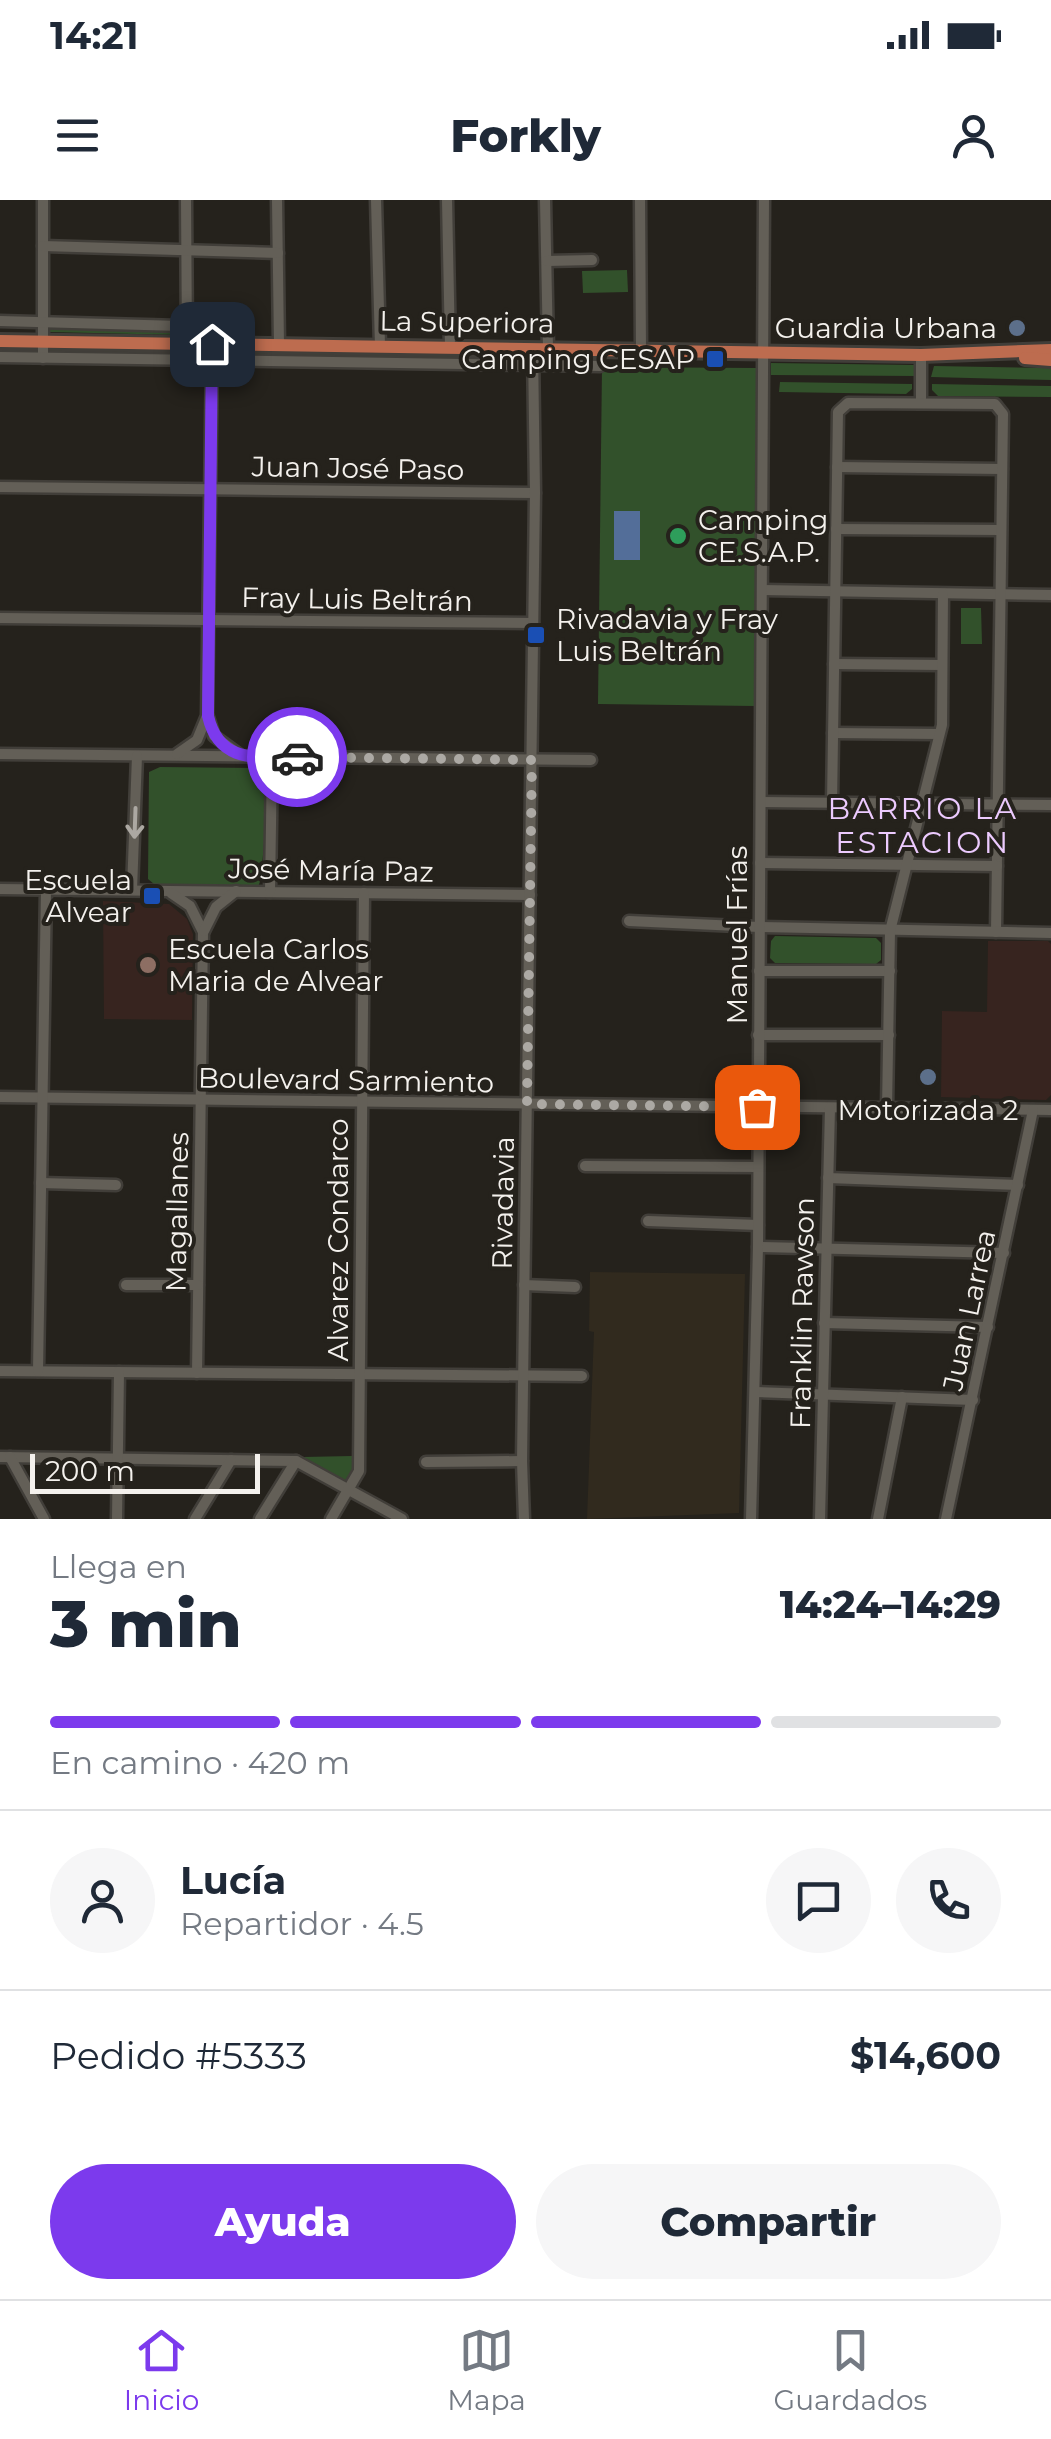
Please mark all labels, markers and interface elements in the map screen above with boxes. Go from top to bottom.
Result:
text: 14:21 [50,12,139,59]
icon: menu [50,108,105,163]
text: Forkly [450,108,601,163]
icon: person [946,108,1001,163]
pin [170,302,255,387]
street label: La Superiora [379,303,555,341]
place label: Guardia Urbana [775,311,997,345]
icon: home [185,317,240,372]
marker: Guardia Urbana [1006,317,1028,339]
place label: Camping CESAP [461,342,695,376]
marker: Camping CESAP [704,348,726,370]
street label: Juan José Paso [250,449,465,487]
place label: Camping CE.S.A.P. [698,503,829,569]
marker: Camping CE.S.A.P. [667,525,689,547]
street label: Fray Luis Beltrán [241,580,473,618]
place label: Rivadavia y Fray Luis Beltrán [556,602,779,668]
marker: Rivadavia y Fray Luis Beltrán [525,624,547,646]
courier [247,707,347,807]
icon: car [270,730,325,785]
district label: BARRIO LA ESTACION [827,790,1019,861]
one-way arrow [125,807,144,839]
street label: Manuel Frías [720,846,754,1024]
street label: José María Paz [227,851,434,889]
place label: Escuela Alvear [24,863,132,929]
marker: Escuela Alvear [141,885,163,907]
place label: Escuela Carlos Maria de Alvear [168,932,384,998]
marker: Escuela Carlos Maria de Alvear [137,954,159,976]
street label: Boulevard Sarmiento [198,1060,494,1100]
pin [715,1065,800,1150]
marker: Motorizada 2 [917,1066,939,1088]
icon: bag [730,1080,785,1135]
place label: Motorizada 2 [838,1093,1018,1127]
street label: Alvarez Condarco [321,1118,355,1362]
street label: Magallanes [159,1132,195,1292]
street label: Rivadavia [485,1136,521,1270]
street label: Franklin Rawson [783,1197,821,1429]
street label: Juan Larrea [935,1226,1003,1394]
scale bar [30,1449,260,1494]
text: 200 m [45,1454,135,1488]
text: Llega en [50,1547,187,1586]
text: 14:24–14:29 [780,1581,1001,1628]
text: 3 min [50,1584,242,1663]
text: En camino · 420 m [50,1743,350,1782]
button: person [50,1848,155,1953]
button: chat [766,1848,871,1953]
button: phone [896,1848,1001,1953]
text: Lucía [180,1857,286,1904]
text: Repartidor · 4.5 [180,1904,424,1943]
text: Pedido #5333 [50,2032,307,2079]
text: $14,600 [850,2032,1001,2079]
button: Ayuda [50,2164,516,2279]
button: Compartir [536,2164,1001,2279]
tab: Inicio [124,2323,199,2417]
tab: Mapa [447,2323,526,2417]
tab: Guardados [774,2323,927,2417]

